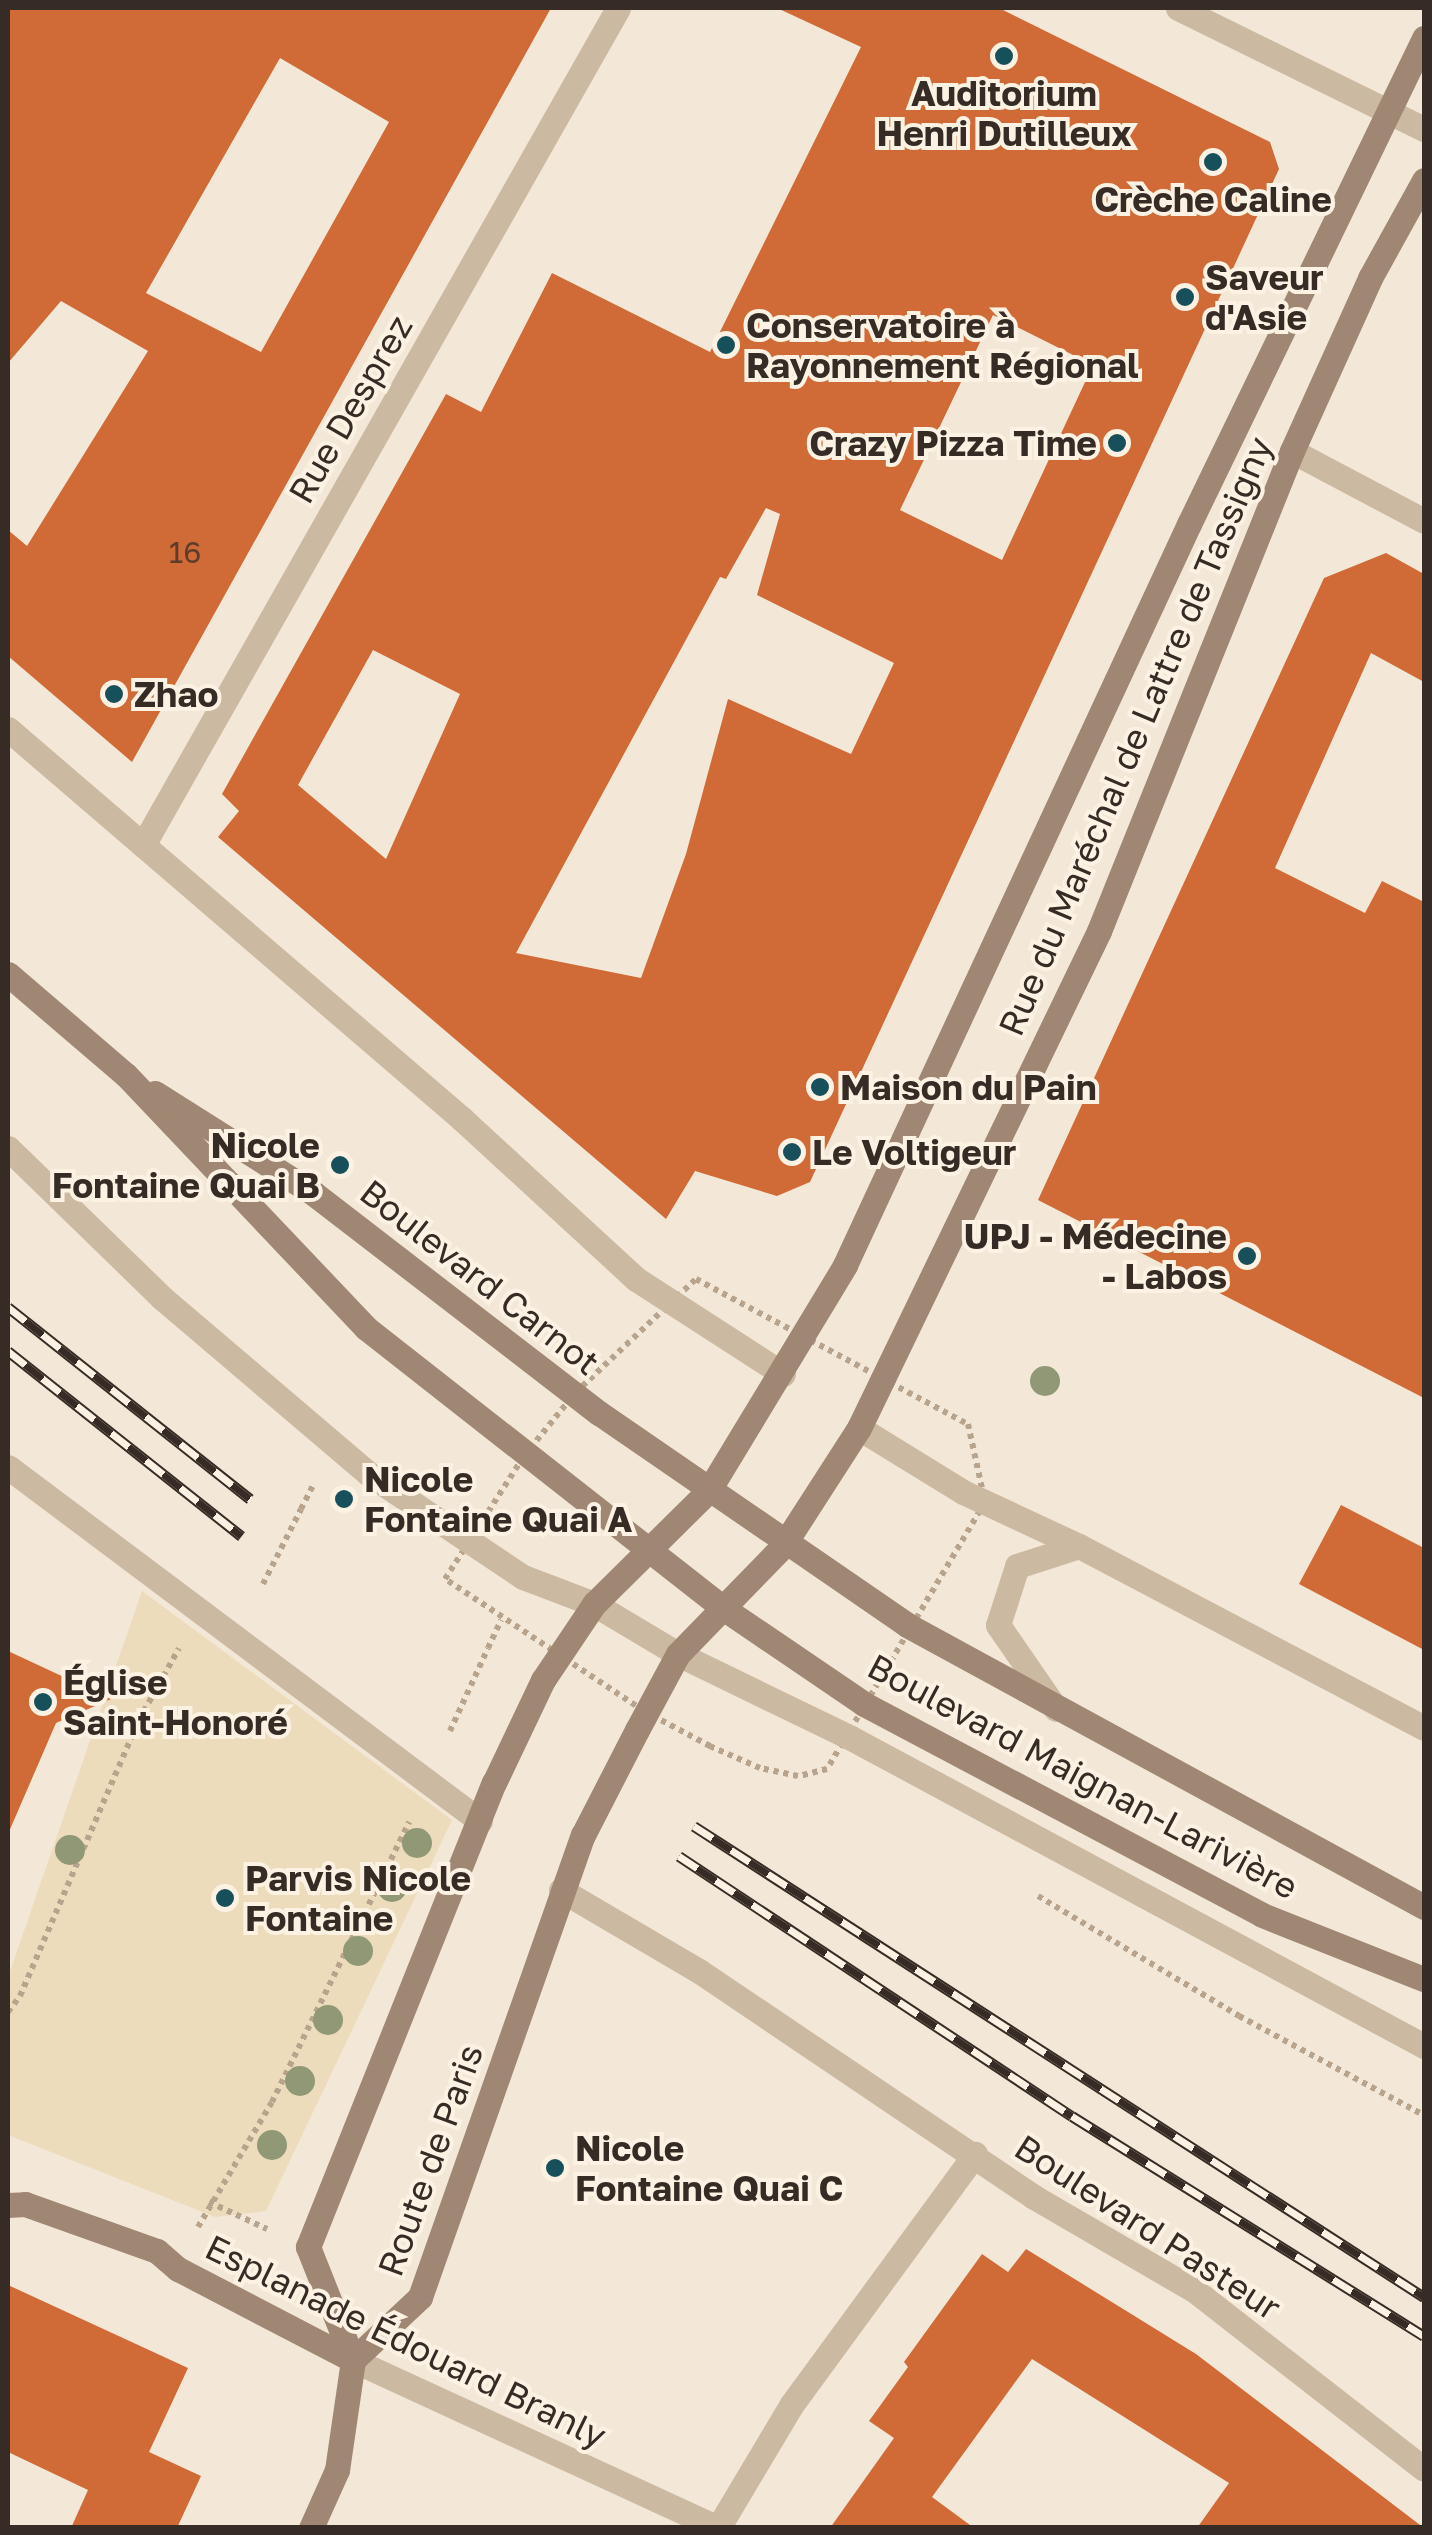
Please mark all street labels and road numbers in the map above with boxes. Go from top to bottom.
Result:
street label: Rue Desprez [279,308,421,510]
street label: Rue du Maréchal de Lattre de Tassigny [989,430,1281,1042]
street label: Boulevard Carnot [352,1171,608,1383]
street label: Boulevard Maignan-Larivière [861,1645,1305,1907]
street label: Route de Paris [369,2039,491,2281]
street label: Boulevard Pasteur [1007,2126,1289,2328]
street label: Esplanade Édouard Branly [199,2226,613,2456]

